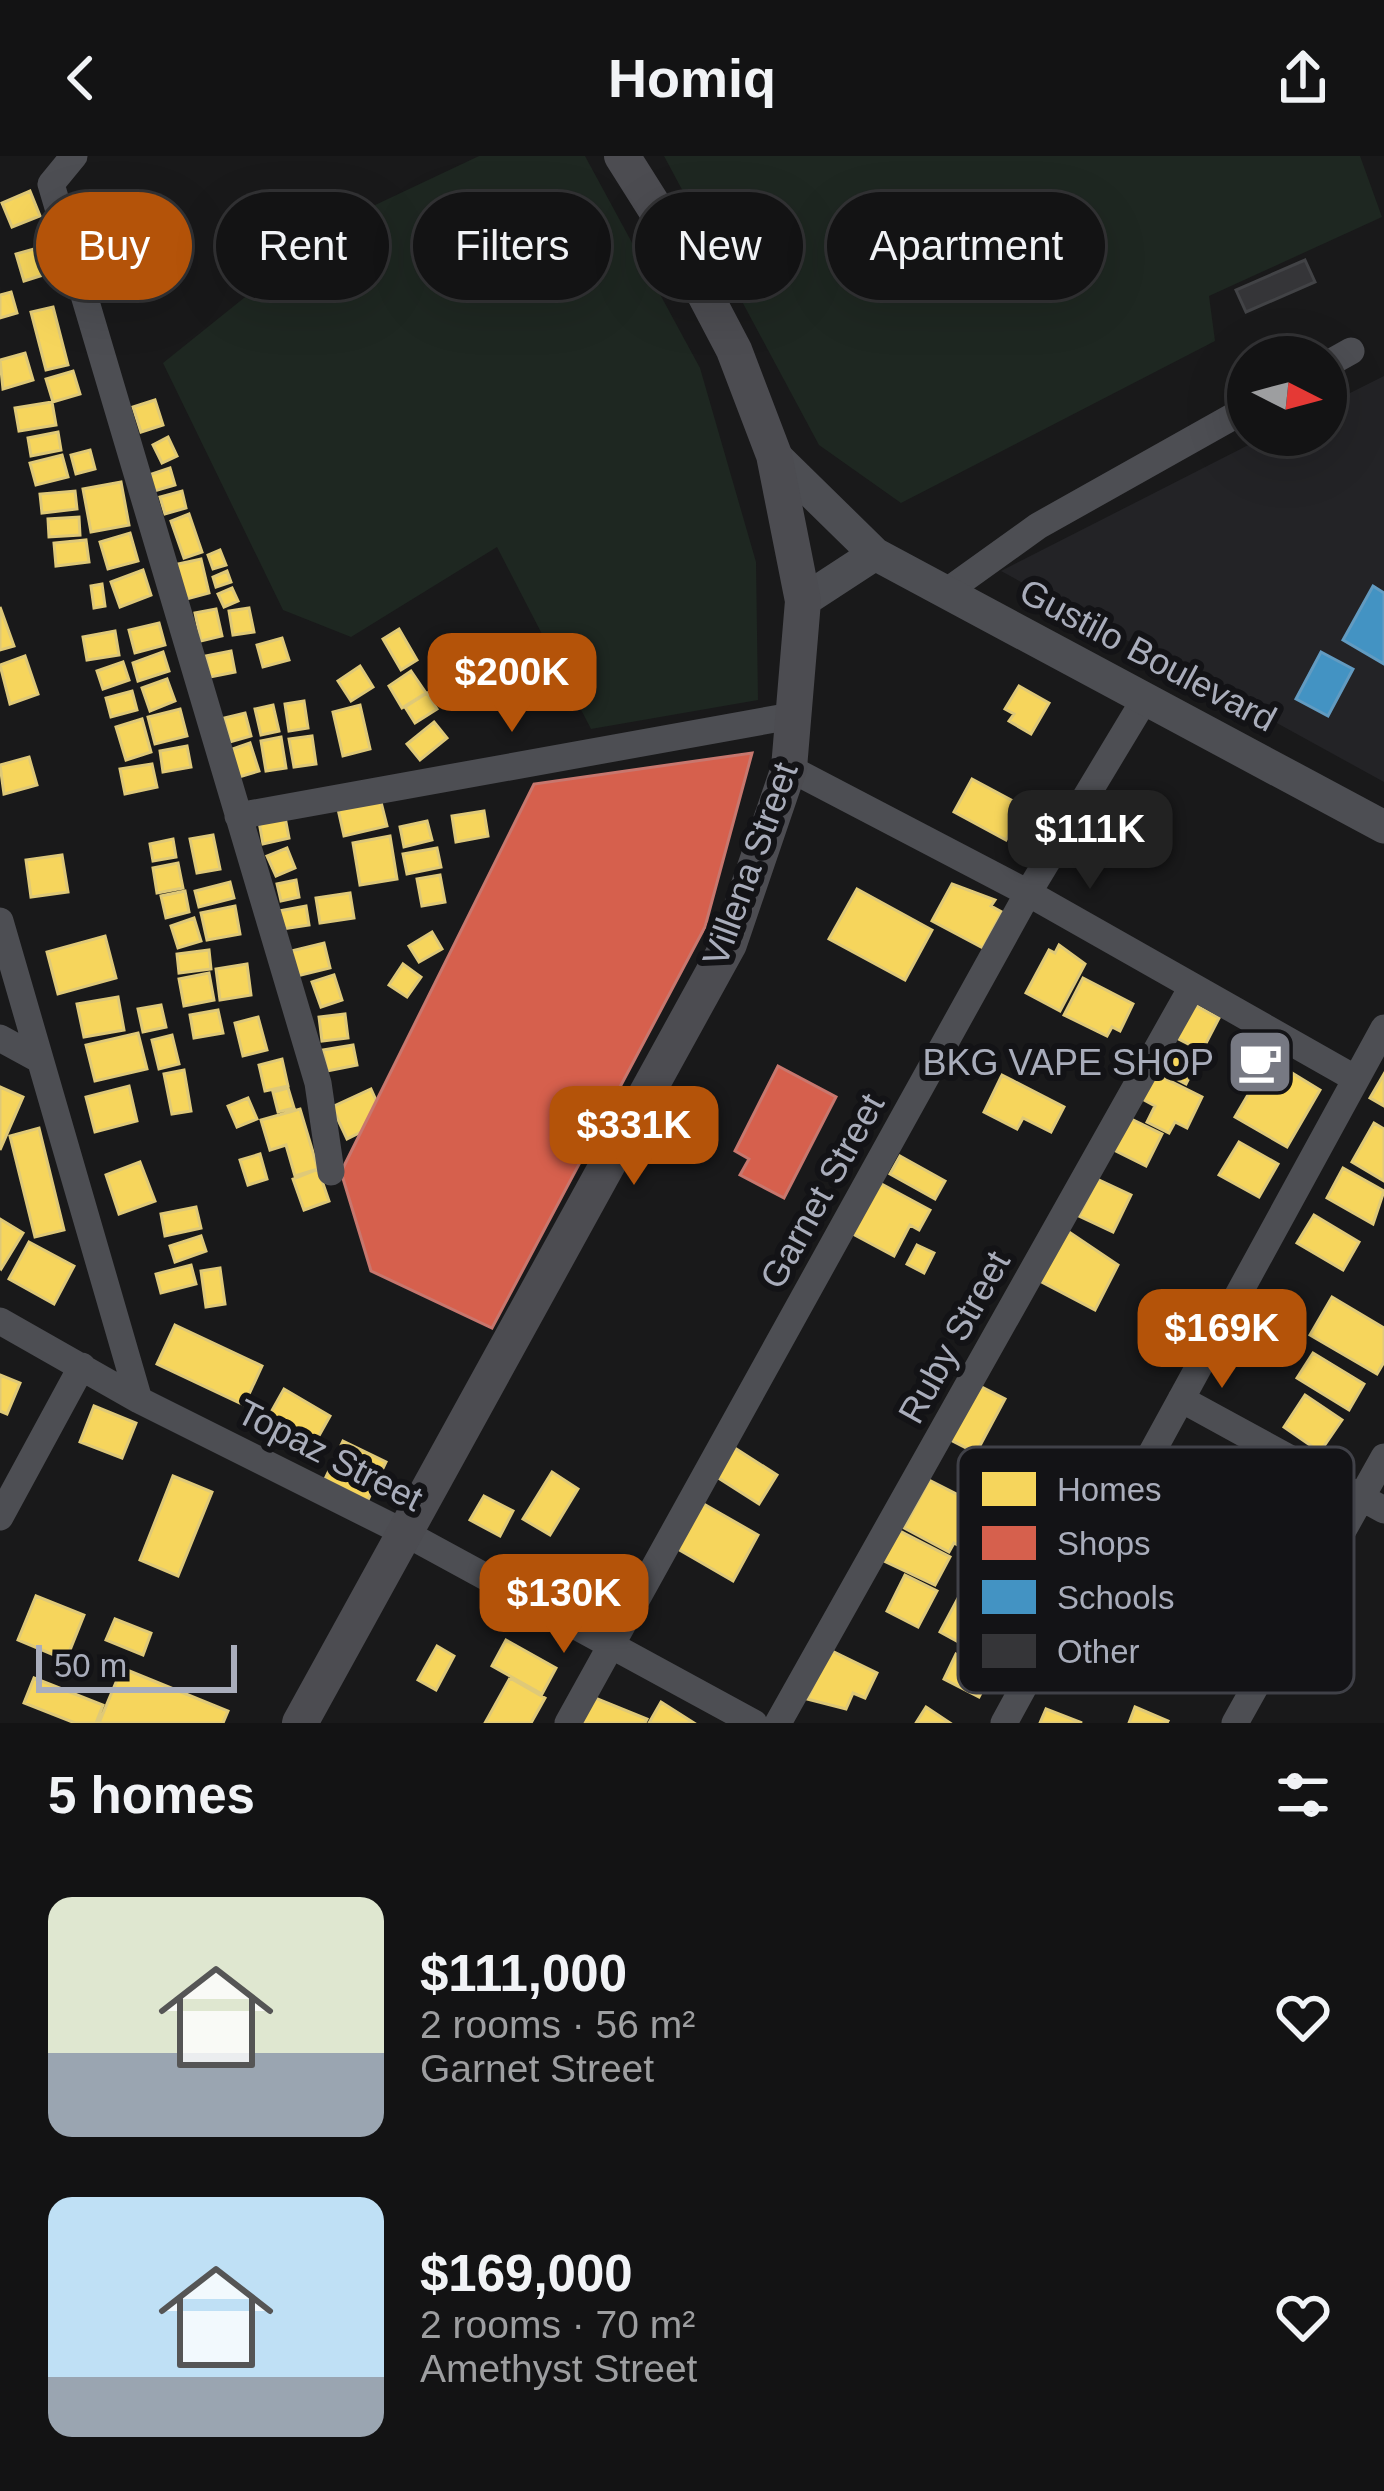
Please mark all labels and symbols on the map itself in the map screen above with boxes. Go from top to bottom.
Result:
north arrow [1227,336,1347,456]
street label: Gustilo Boulevard [1013,570,1283,740]
pin: $200K [428,633,596,735]
street label: Villena Street [694,757,806,971]
pin: $111K [1006,790,1174,892]
cafe icon: BKG VAPE SHOP [1225,1027,1295,1097]
place label: BKG VAPE SHOP [923,1042,1214,1083]
pin: $331K [550,1086,718,1188]
street label: Garnet Street [752,1087,892,1295]
street label: Ruby Street [890,1244,1018,1430]
pin: $169K [1138,1289,1306,1391]
street label: Topaz Street [231,1391,429,1519]
legend [958,1447,1354,1693]
text: Homes [1057,1471,1162,1508]
text: Shops [1057,1525,1151,1562]
pin: $130K [480,1554,648,1656]
text: Schools [1057,1579,1174,1616]
text: Other [1057,1633,1140,1670]
scale bar [36,1639,237,1692]

